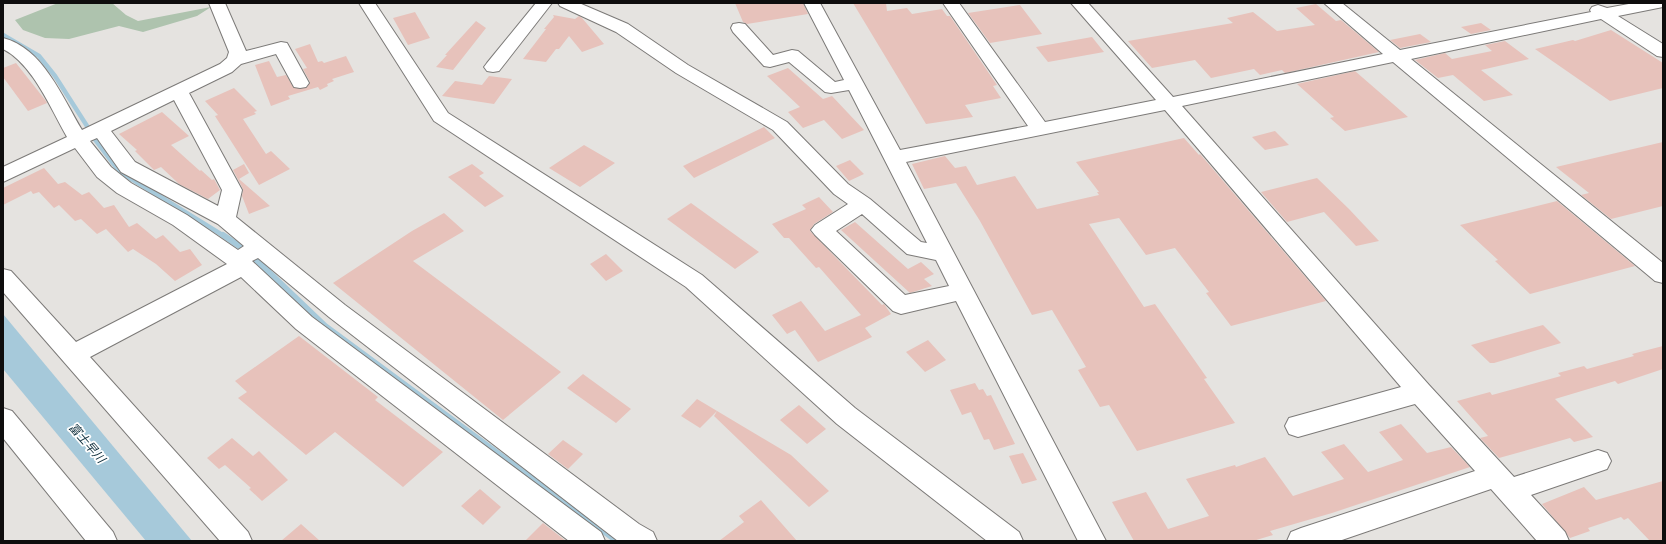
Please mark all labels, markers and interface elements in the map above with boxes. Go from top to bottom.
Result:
water label: 富士早川 [65,419,111,468]

